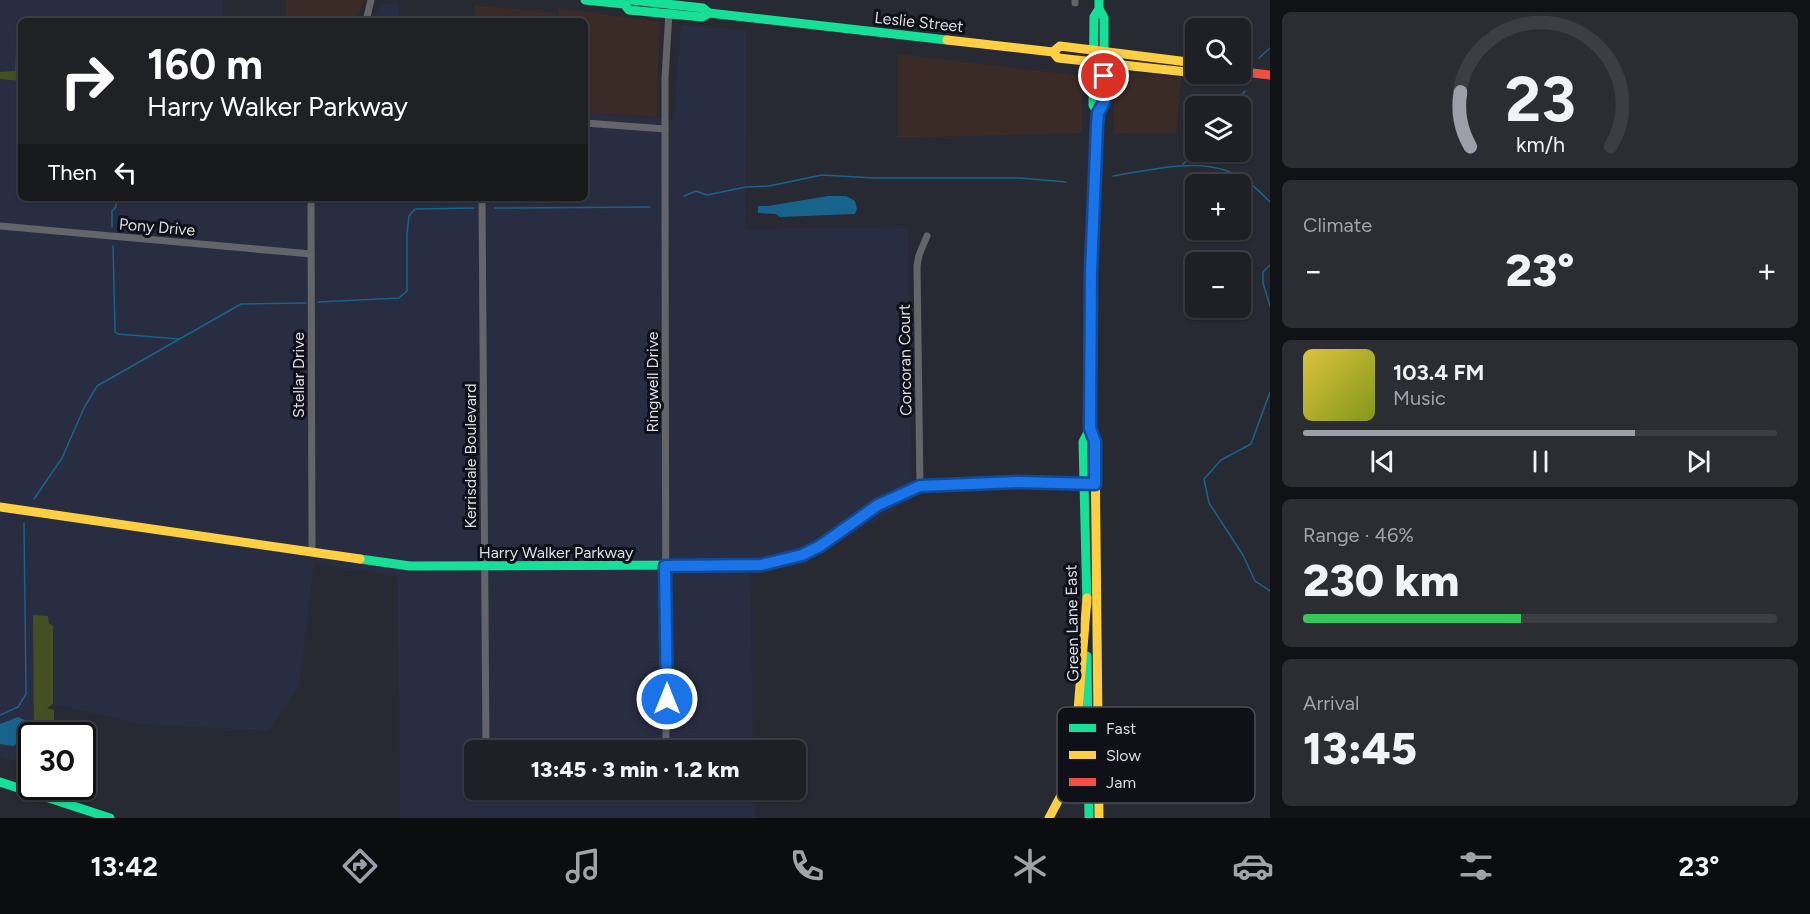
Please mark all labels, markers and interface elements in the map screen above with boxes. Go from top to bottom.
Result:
street label: Leslie Street [874,8,964,36]
map controls [1185,18,1251,318]
button: search [1185,18,1251,84]
text: 160 m [147,39,263,90]
icon: right [48,42,126,120]
pin [1078,50,1129,101]
icon: arrive [1087,59,1120,92]
text: 23 [1505,62,1575,137]
text: Harry Walker Parkway [147,90,408,123]
button: layers [1185,96,1251,162]
text: km/h [1516,132,1564,157]
icon: left [109,156,142,189]
text: Then [48,159,97,186]
button: + [1185,174,1251,240]
text: Climate [1303,213,1372,237]
street label: Pony Drive [118,214,196,240]
text: 23° [1506,243,1574,297]
text: − [1303,251,1324,290]
text: + [1756,251,1777,290]
button: − [1185,252,1251,318]
street label: Corcoran Court [895,304,915,416]
street label: Ringwell Drive [643,331,662,433]
street label: Stellar Drive [289,332,308,418]
text: 103.4 FM [1393,359,1484,386]
street label: Kerrisdale Boulevard [461,383,480,529]
text: Music [1393,386,1446,410]
icon: previous [1366,445,1399,478]
icon: pause [1524,445,1557,478]
icon: next [1682,445,1715,478]
text: Range · 46% [1303,523,1414,547]
street label: Harry Walker Parkway [479,543,634,562]
text: 230 km [1303,553,1460,607]
street label: Green Lane East [1061,564,1083,682]
position arrow [635,667,699,731]
text: Arrival [1303,691,1359,715]
legend [1057,707,1255,803]
text: Fast [1106,719,1136,738]
text: 13:45 [1303,721,1417,775]
speed limit sign: 30 [18,722,96,800]
text: Slow [1106,746,1141,765]
text: 13:45 · 3 min · 1.2 km [531,756,739,783]
text: Jam [1106,773,1136,792]
icon: directions [339,845,381,887]
icon: music [562,845,604,887]
icon: phone [786,845,828,887]
icon: climate [1009,845,1051,887]
icon: car [1232,845,1274,887]
icon: filters [1455,845,1497,887]
text: 13:42 [91,850,158,883]
text: 23° [1679,850,1719,883]

